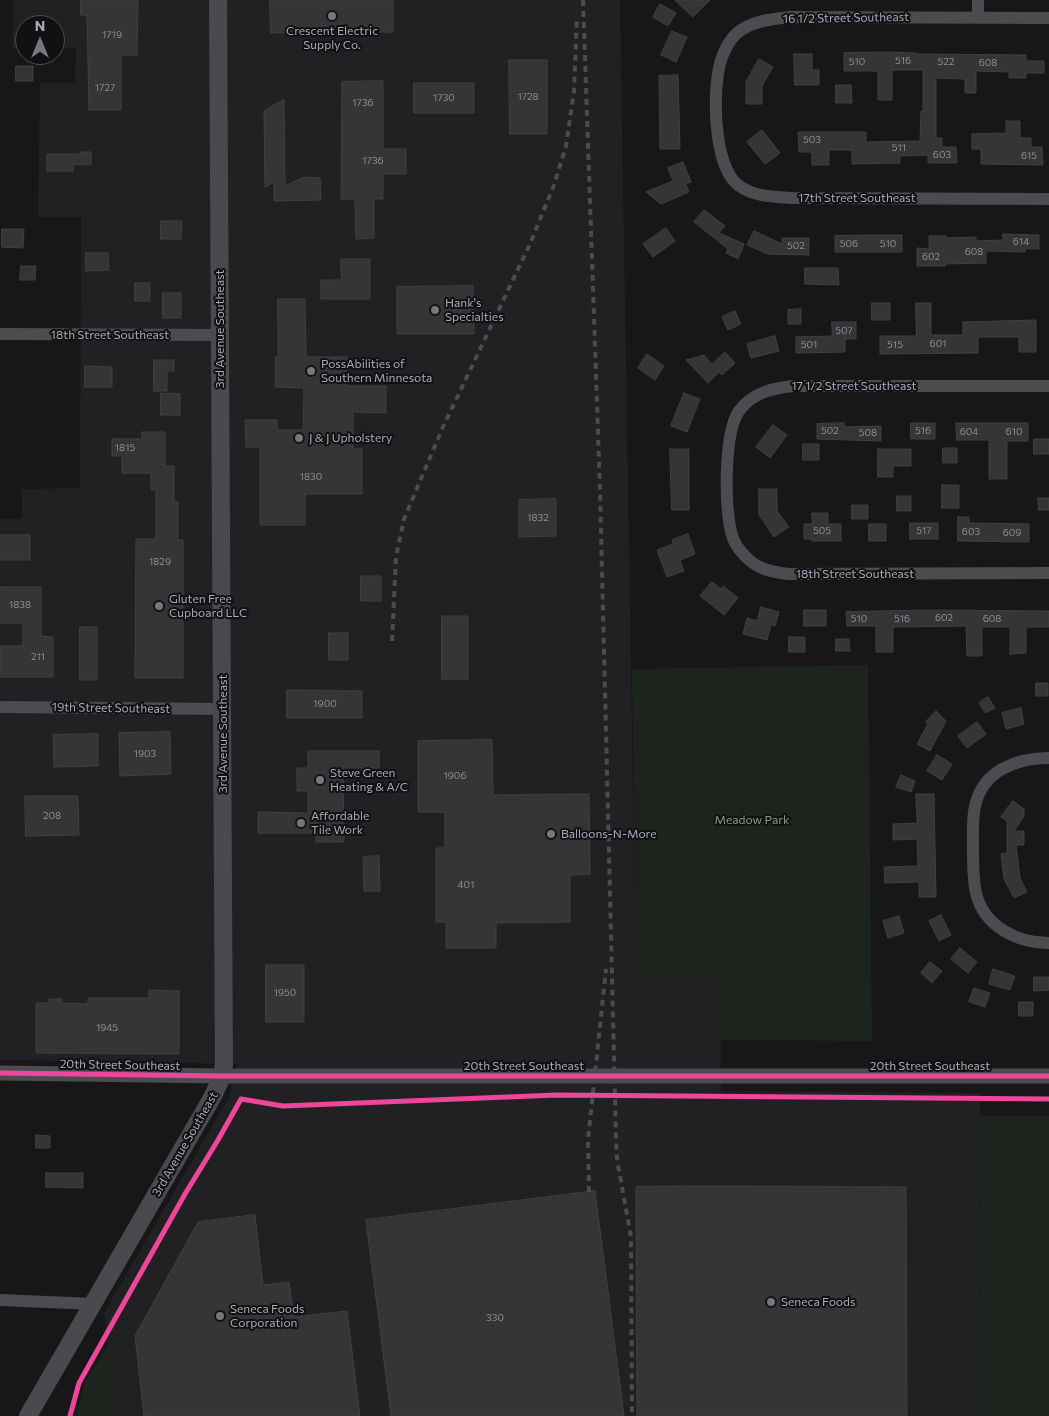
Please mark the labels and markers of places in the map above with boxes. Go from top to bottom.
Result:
marker: Crescent Electric Supply Co. [326,10,338,22]
place label: Crescent Electric Supply Co. [286,24,378,52]
place label: Hank's Specialties [445,296,504,324]
marker: Hank's Specialties [429,304,441,316]
place label: PossAbilities of Southern Minnesota [321,357,432,385]
marker: PossAbilities of Southern Minnesota [305,365,317,377]
place label: J & J Upholstery [309,431,392,445]
marker: J & J Upholstery [293,432,305,444]
place label: Gluten Free Cupboard LLC [169,592,247,620]
marker: Gluten Free Cupboard LLC [153,600,165,612]
place label: Steve Green Heating & A/C [330,766,408,794]
marker: Steve Green Heating & A/C [314,774,326,786]
place label: Affordable Tile Work [311,809,369,837]
marker: Affordable Tile Work [295,817,307,829]
place label: Balloons-N-More [561,827,656,841]
marker: Balloons-N-More [545,828,557,840]
place label: Seneca Foods [781,1295,855,1309]
marker: Seneca Foods [765,1296,777,1308]
place label: Seneca Foods Corporation [230,1302,304,1330]
marker: Seneca Foods Corporation [214,1310,226,1322]

